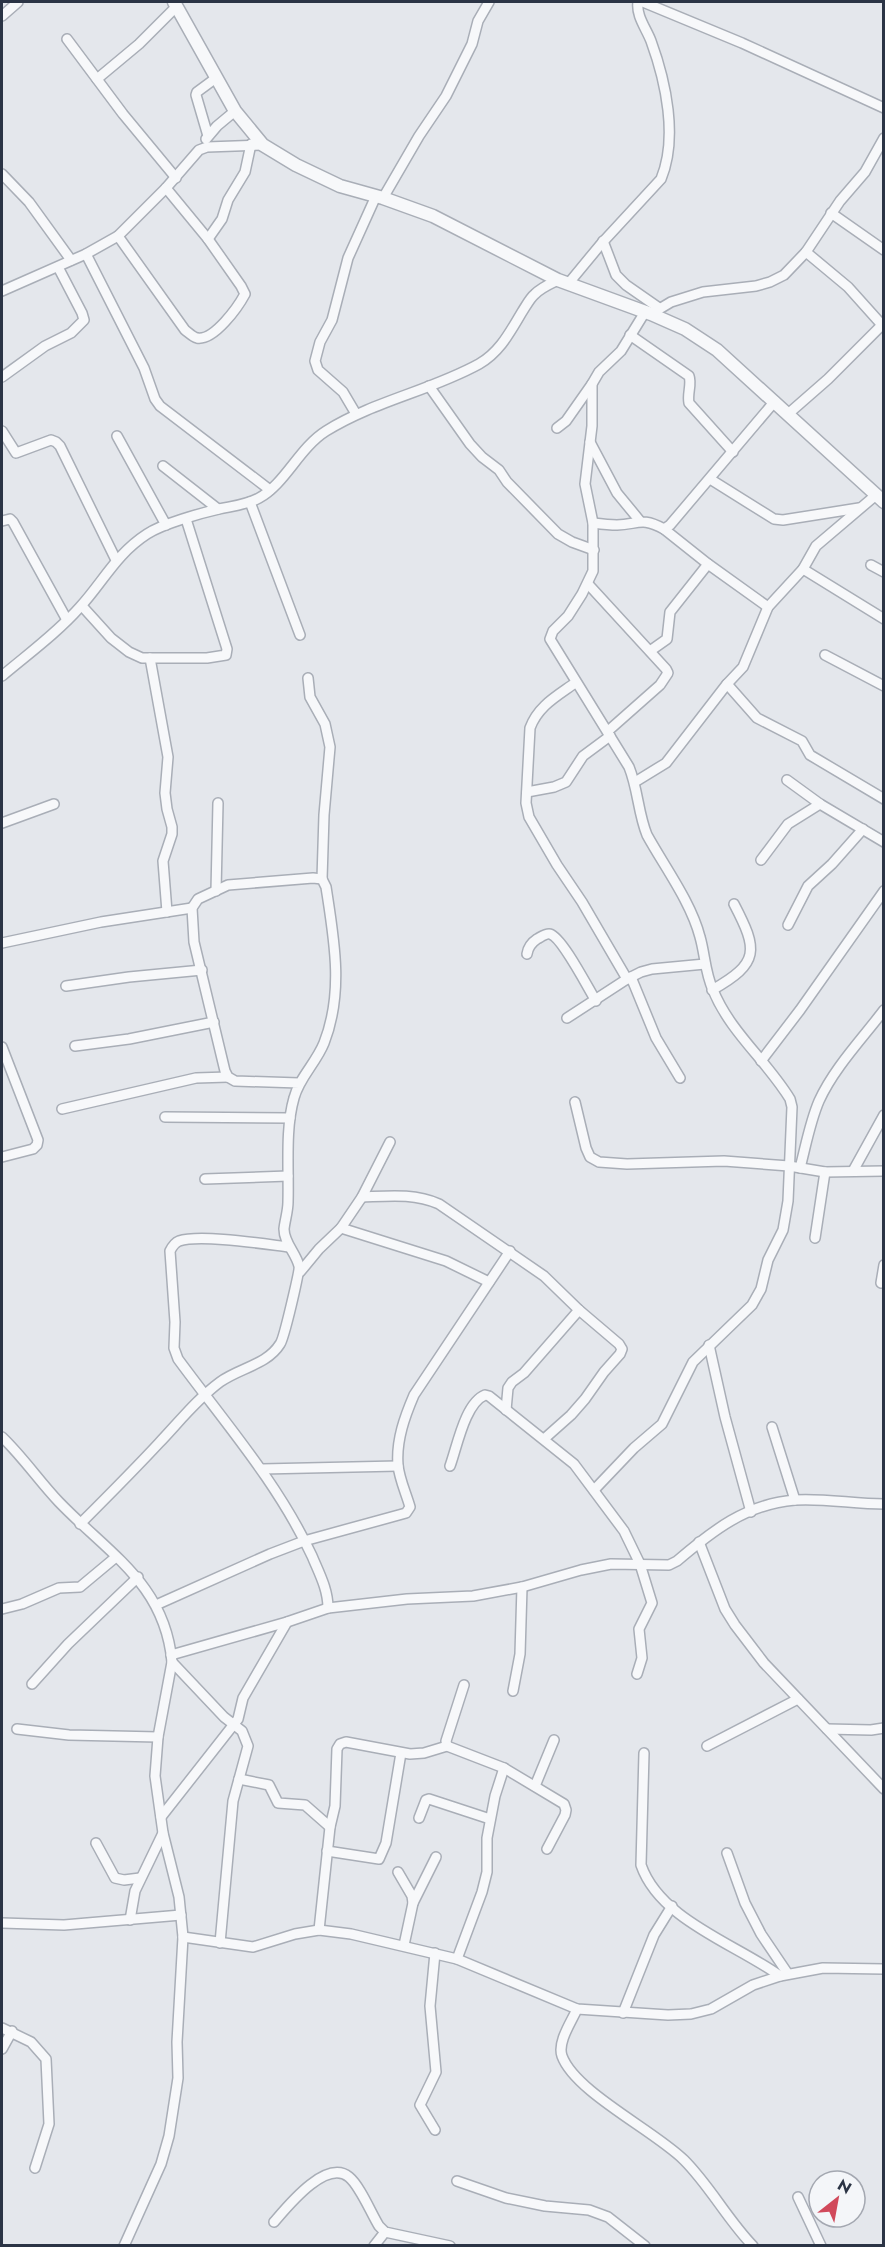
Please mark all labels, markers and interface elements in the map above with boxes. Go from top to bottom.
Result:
north arrow [807,2169,867,2229]
text: N [833,2173,856,2200]

